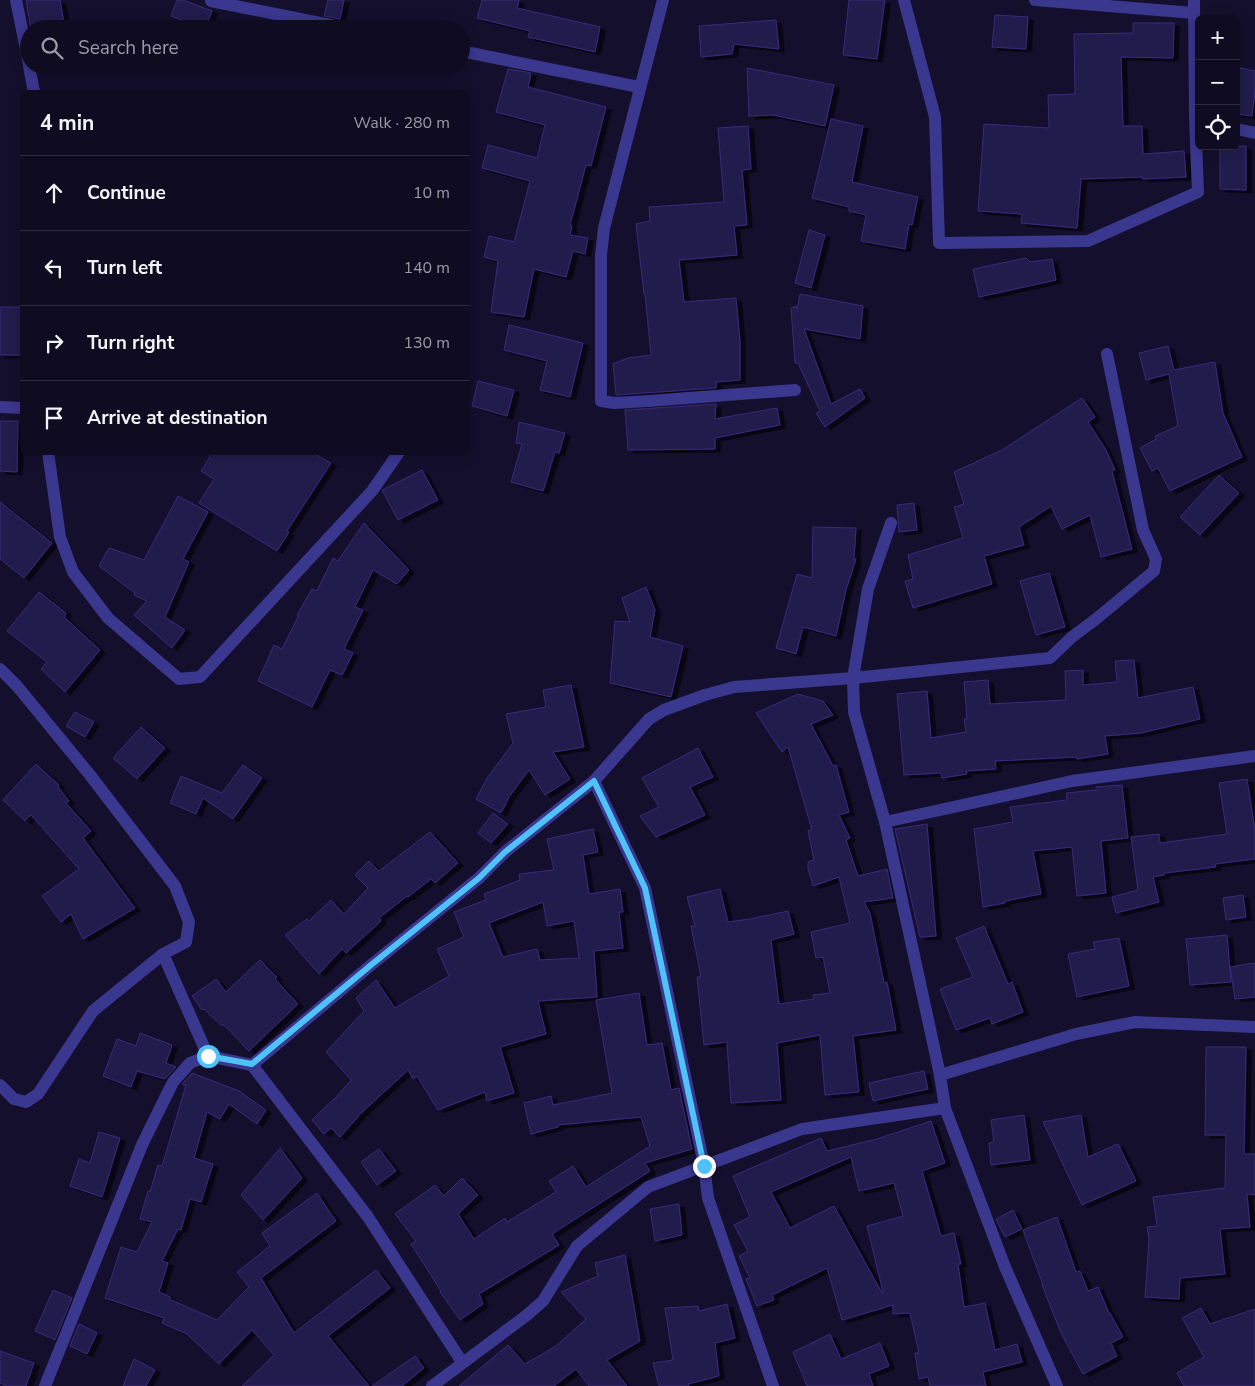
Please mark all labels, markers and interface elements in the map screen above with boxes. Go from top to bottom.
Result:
map controls [1195,15,1240,150]
button: + [1195,15,1240,60]
search box [20,20,470,75]
icon: search [38,34,66,62]
text: Search here [78,35,179,61]
button: − [1195,60,1240,105]
button: locate [1195,105,1240,150]
text: 4 min [40,109,94,137]
text: Walk · 280 m [354,112,450,134]
icon: ahead [40,179,68,207]
text: Continue [87,180,166,206]
text: 10 m [413,182,450,204]
icon: left [40,254,68,282]
text: Turn left [87,255,162,281]
text: 140 m [403,257,450,279]
icon: right [40,329,68,357]
text: Turn right [87,330,174,356]
text: 130 m [403,332,450,354]
icon: arrive [40,404,68,432]
text: Arrive at destination [87,405,268,431]
route start [197,1045,220,1068]
route end [693,1155,716,1178]

